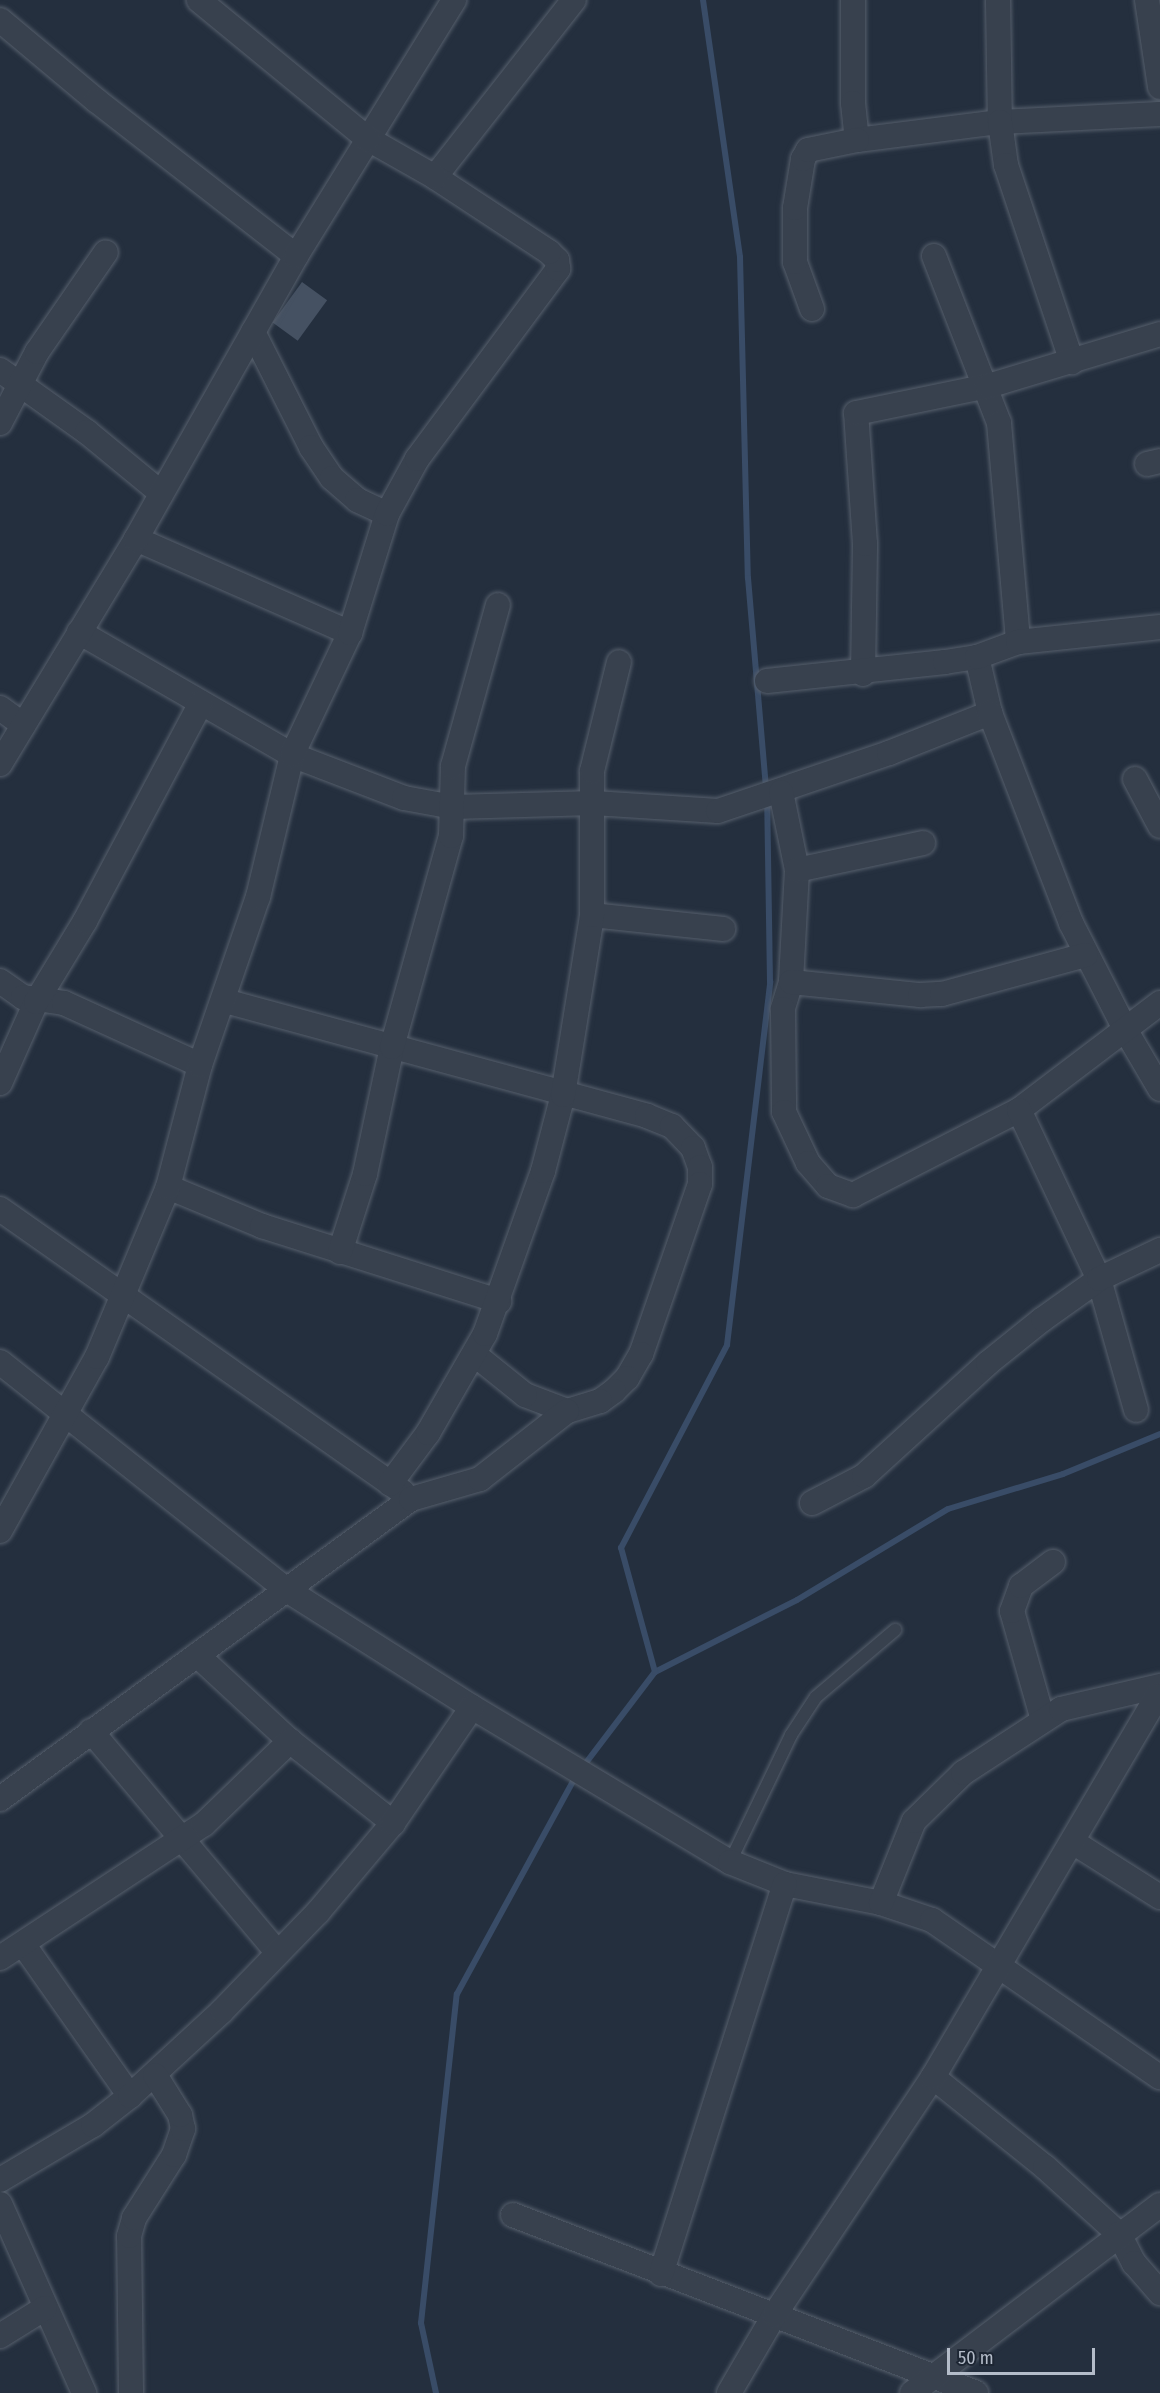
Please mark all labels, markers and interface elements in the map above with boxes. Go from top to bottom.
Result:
scale bar [950,2336,1098,2374]
text: 50 m [958,2347,994,2369]

